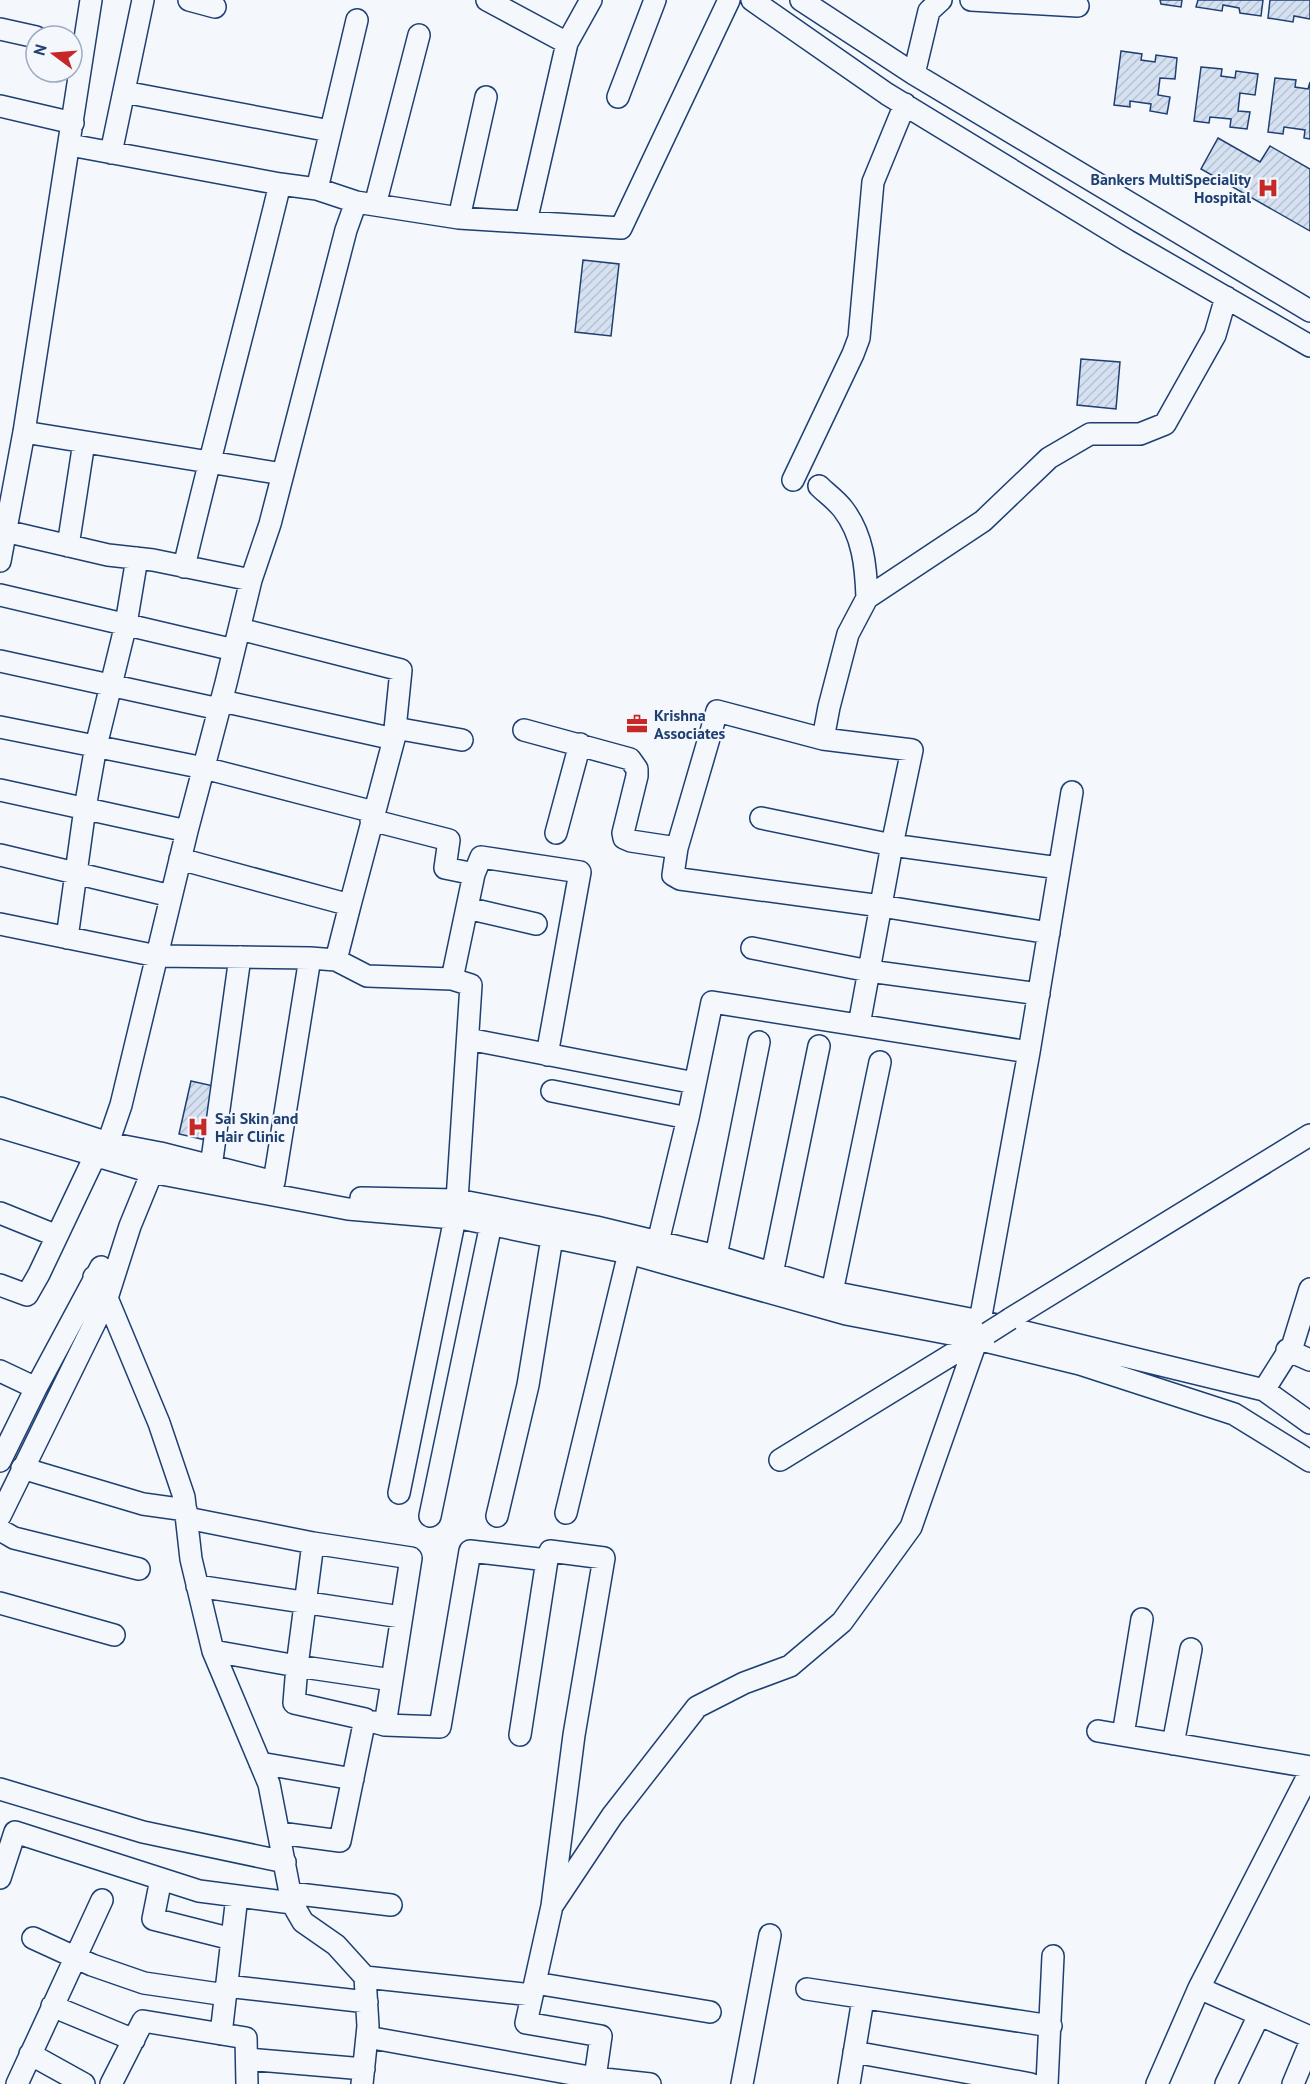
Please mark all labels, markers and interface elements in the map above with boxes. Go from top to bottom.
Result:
north arrow [24,24,84,84]
text: N [29,42,51,58]
place label: Bankers MultiSpeciality Hospital [1090,169,1251,207]
hospital icon: Bankers MultiSpeciality Hospital [1256,176,1280,200]
place label: Krishna Associates [654,705,726,743]
office icon: Krishna Associates [625,712,649,736]
place label: Sai Skin and Hair Clinic [215,1108,298,1146]
hospital icon: Sai Skin and Hair Clinic [186,1115,210,1139]

